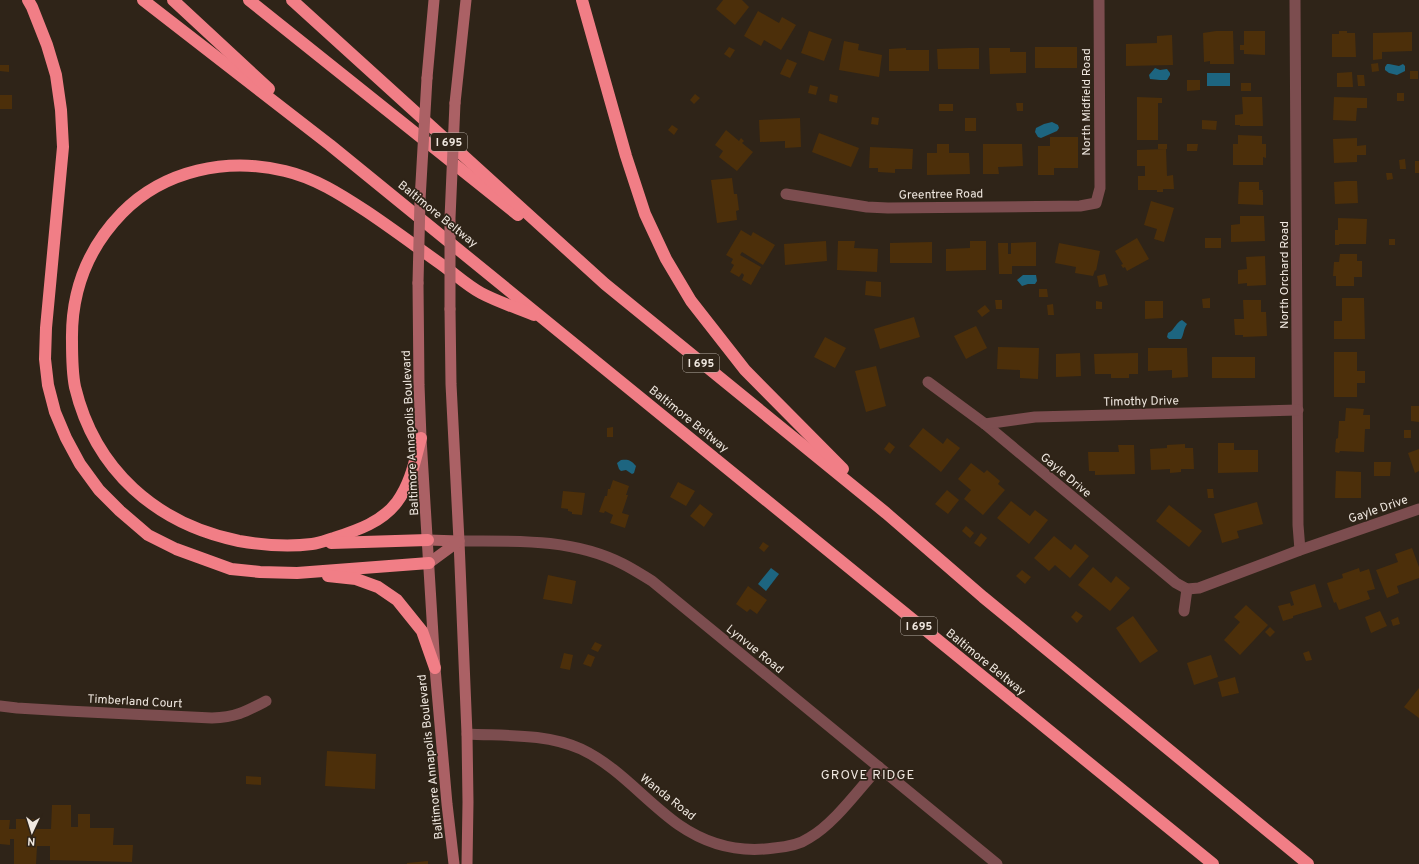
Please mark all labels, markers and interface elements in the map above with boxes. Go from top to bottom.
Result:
street label: North Midfield Road [1079,48,1095,156]
road number: I 695 [431,133,467,151]
street label: Baltimore Beltway [394,178,481,252]
street label: Greentree Road [899,186,983,204]
street label: North Orchard Road [1277,221,1293,329]
street label: Baltimore Annapolis Boulevard [399,350,423,516]
road number: I 695 [683,354,719,372]
street label: Baltimore Beltway [645,383,732,457]
street label: Timothy Drive [1103,393,1179,411]
street label: Gayle Drive [1037,450,1094,502]
street label: Gayle Drive [1347,492,1410,528]
road number: I 695 [901,617,937,635]
street label: Lynvue Road [722,622,786,678]
street label: Baltimore Beltway [942,626,1029,700]
street label: Baltimore Annapolis Boulevard [414,674,448,840]
street label: Timberland Court [87,692,183,712]
district label: GROVE RIDGE [821,768,915,784]
street label: Wanda Road [636,771,699,825]
north arrow [12,812,52,852]
text: N [27,834,36,848]

